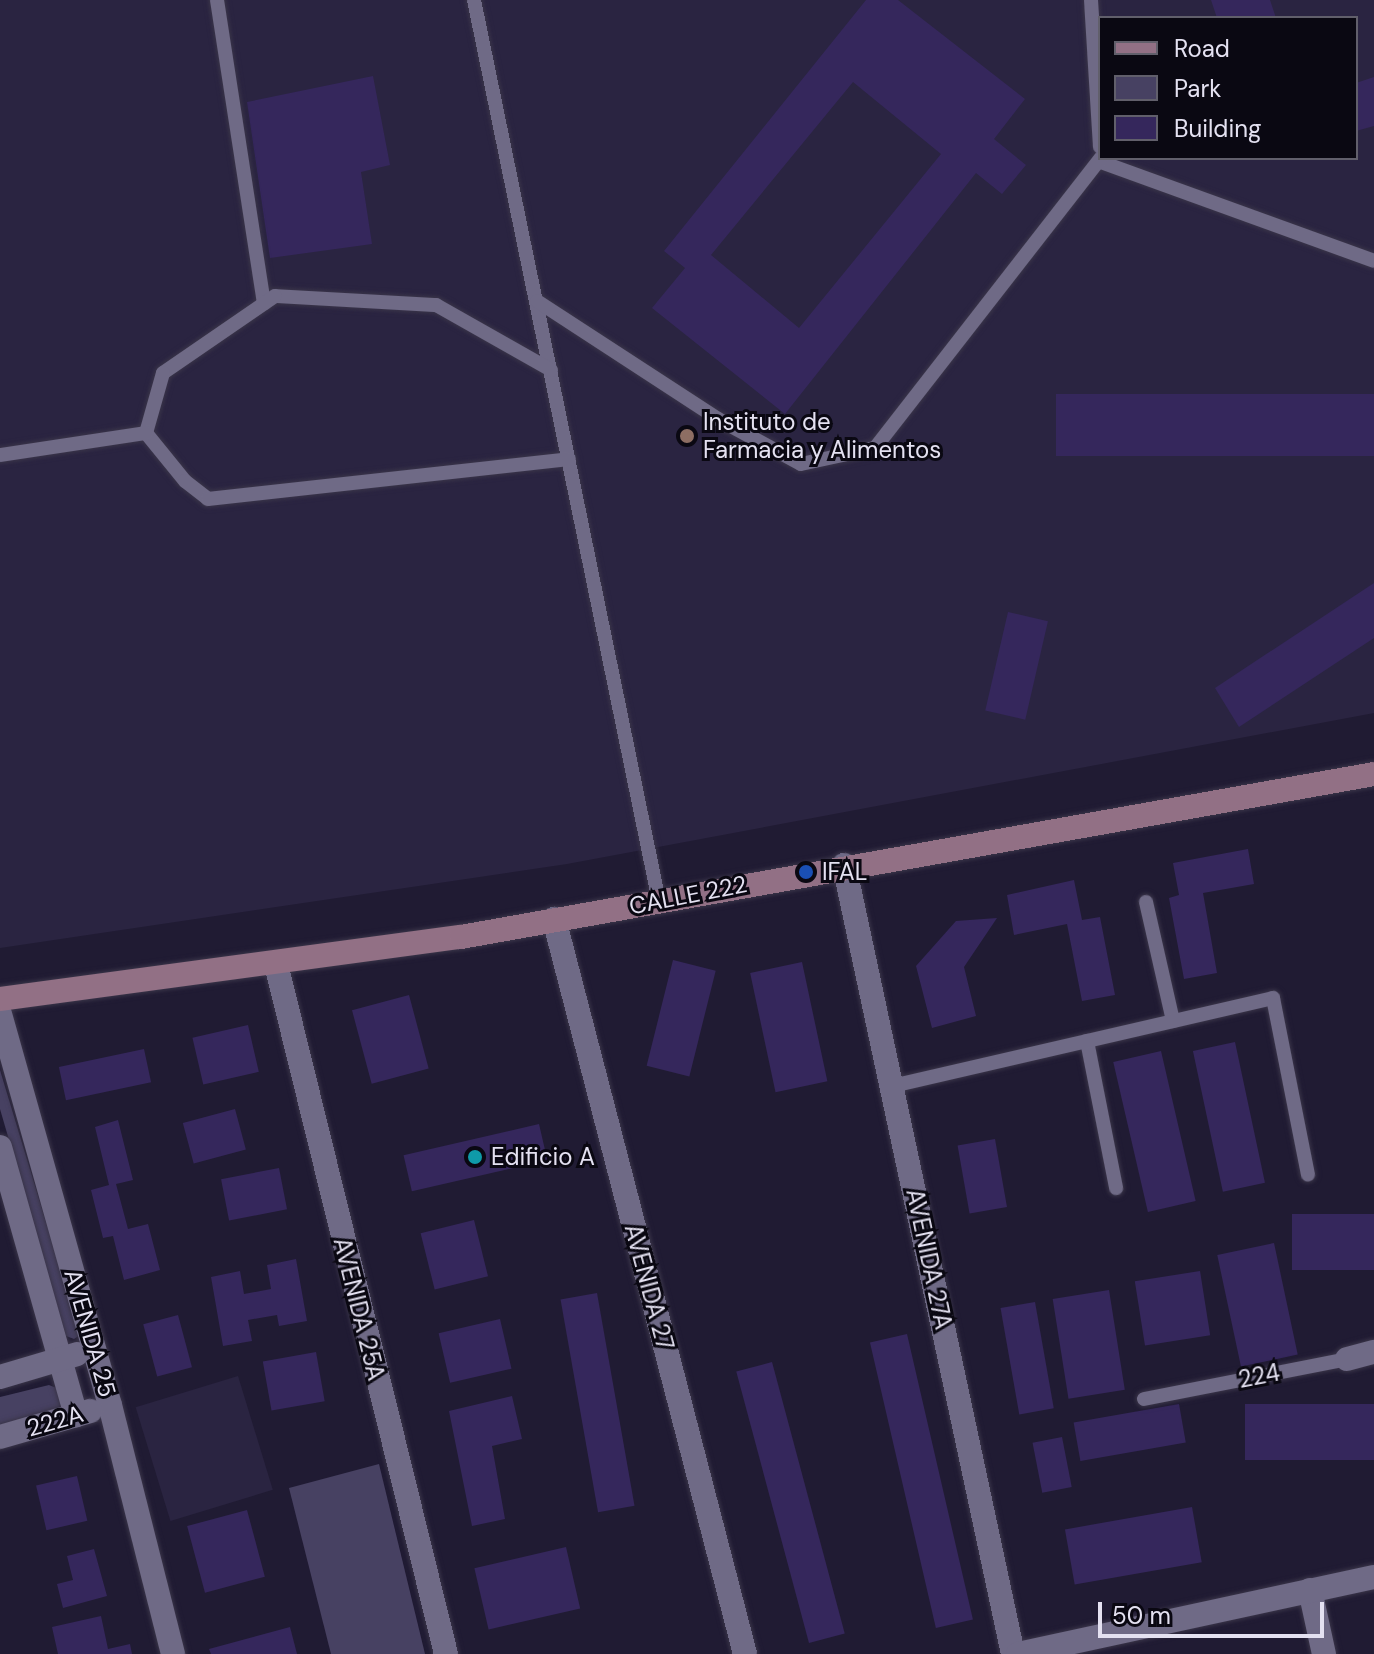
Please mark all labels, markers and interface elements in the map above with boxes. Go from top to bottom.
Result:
legend [1098,16,1358,160]
text: Road [1174,33,1230,64]
text: Park [1174,73,1221,104]
text: Building [1174,113,1261,144]
place label: Instituto de Farmacia y Alimentos [703,408,941,464]
marker: Instituto de Farmacia y Alimentos [678,427,696,445]
place label: IFAL [822,858,867,886]
marker: IFAL [797,863,815,881]
street label: CALLE 222 [627,869,749,921]
place label: Edificio A [491,1143,595,1171]
marker: Edificio A [466,1148,484,1166]
street label: AVENIDA 27A [900,1186,958,1332]
street label: AVENIDA 27 [618,1221,680,1353]
street label: AVENIDA 25A [327,1234,391,1384]
street label: AVENIDA 25 [58,1266,122,1400]
street label: 224 [1236,1358,1282,1394]
street label: 222A [23,1399,87,1443]
scale bar [1102,1586,1328,1636]
text: 50 m [1112,1600,1171,1631]

